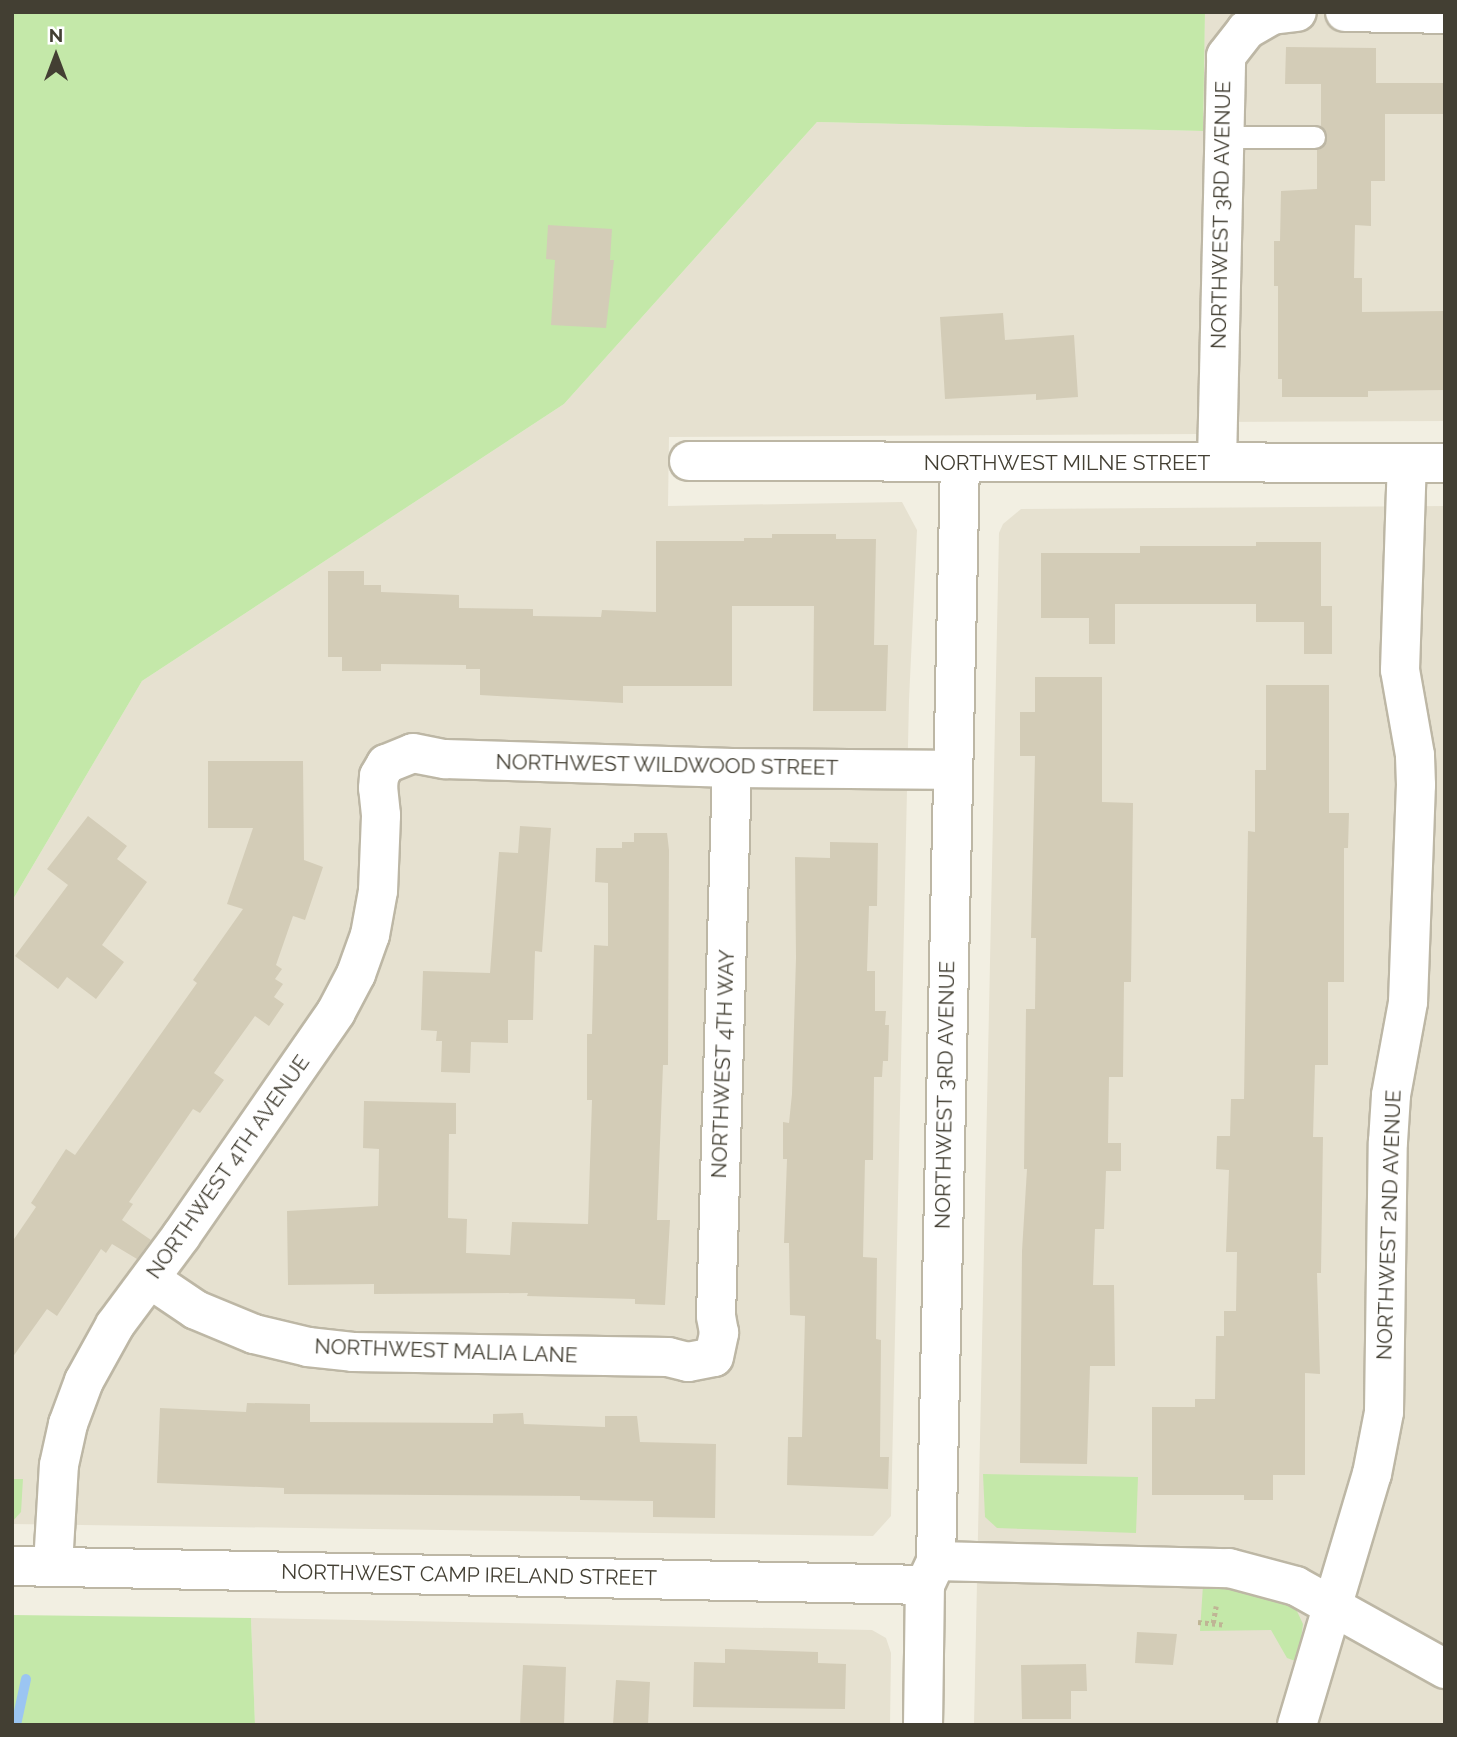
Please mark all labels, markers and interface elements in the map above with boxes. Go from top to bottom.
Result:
north arrow [21,21,91,91]
text: N [49,24,63,46]
street label: NORTHWEST 3RD AVENUE [1206,80,1236,350]
street label: NORTHWEST MILNE STREET [923,450,1211,476]
street label: NORTHWEST WILDWOOD STREET [495,749,839,781]
street label: NORTHWEST 4TH WAY [706,948,740,1180]
street label: NORTHWEST 3RD AVENUE [930,960,960,1230]
street label: NORTHWEST 4TH AVENUE [141,1050,315,1284]
street label: NORTHWEST 2ND AVENUE [1372,1089,1406,1361]
street label: NORTHWEST MALIA LANE [313,1334,579,1368]
street label: NORTHWEST CAMP IRELAND STREET [280,1559,658,1591]

